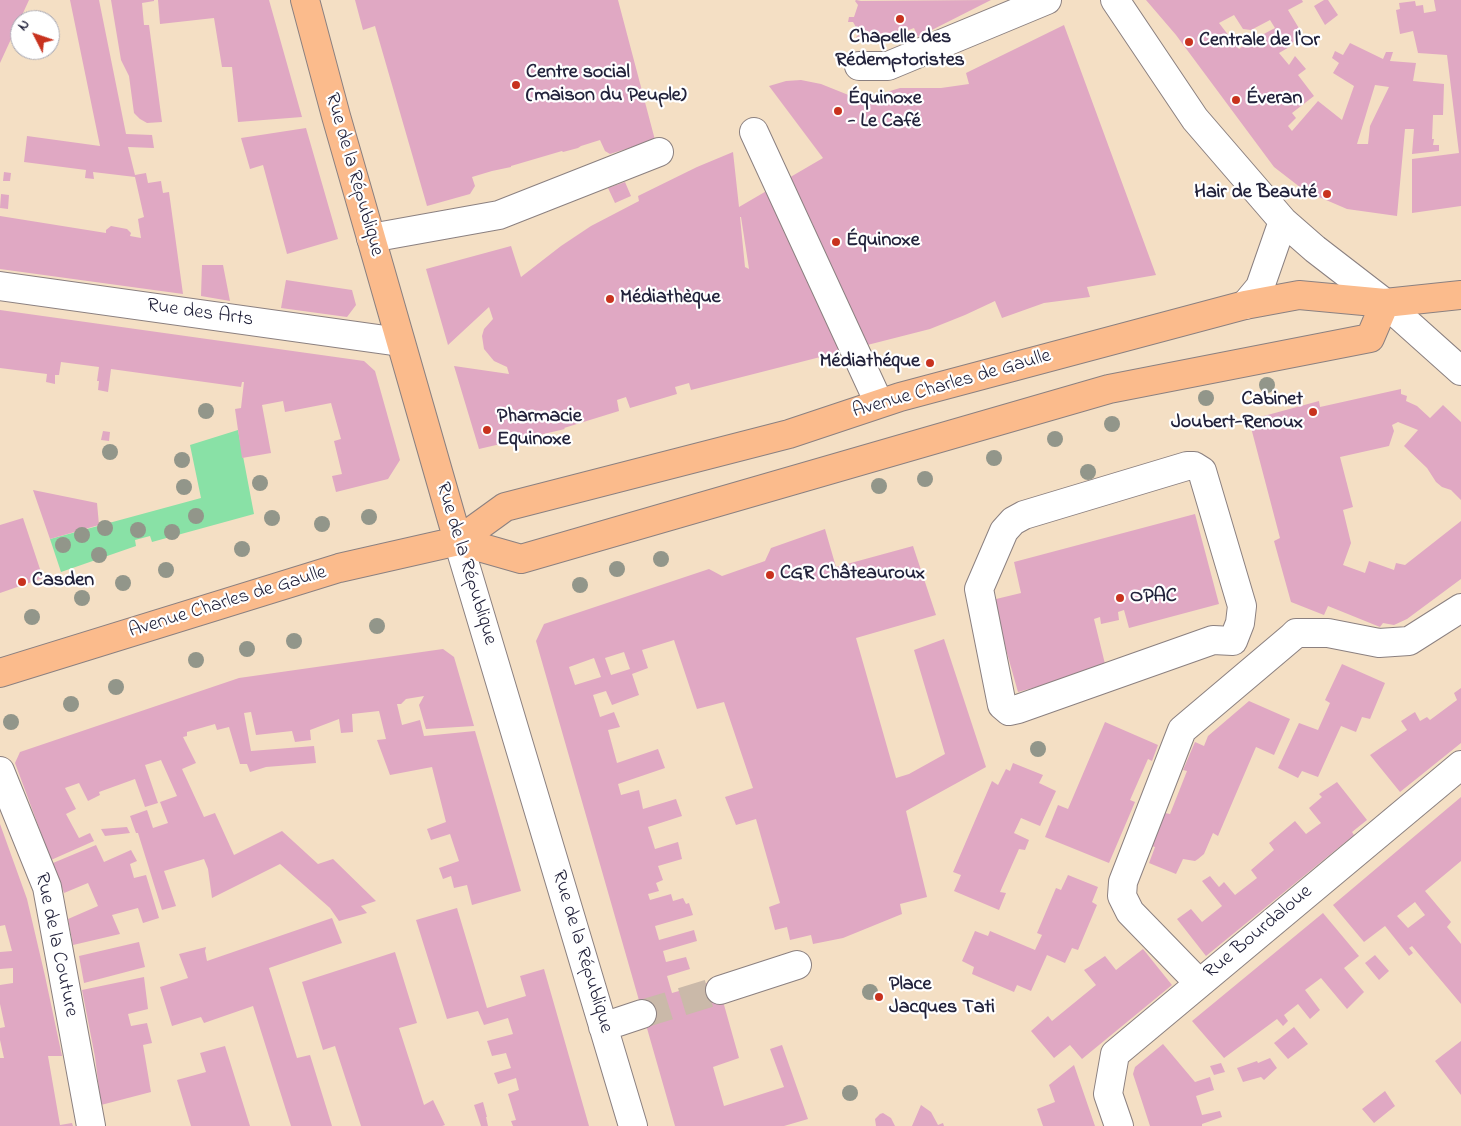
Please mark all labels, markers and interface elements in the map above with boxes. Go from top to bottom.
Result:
north arrow [10,10,60,60]
marker: Chapelle des Rédemptoristes [894,13,906,25]
text: N [13,15,35,36]
place label: Chapelle des Rédemptoristes [835,27,965,74]
place label: Centrale de l'Or [1199,30,1320,54]
marker: Centrale de l'Or [1183,36,1195,48]
place label: Centre social (maison du Peuple) [526,62,687,109]
marker: Centre social (maison du Peuple) [510,79,522,91]
place label: Équinoxe - Le Café [848,88,922,135]
place label: Éveran [1246,88,1302,112]
street label: Rue de la République [318,91,388,259]
marker: Éveran [1230,94,1242,106]
marker: Équinoxe - Le Café [832,105,844,117]
place label: Hair de Beauté [1194,182,1317,206]
marker: Hair de Beauté [1321,188,1333,200]
place label: Équinoxe [846,230,920,254]
marker: Équinoxe [830,236,842,248]
place label: Médiathèque [620,287,721,311]
marker: Médiathèque [604,293,616,305]
street label: Rue des Arts [145,295,255,333]
street label: Avenue Charles de Gaulle [850,345,1054,425]
place label: Médiathéque [819,351,920,375]
marker: Médiathéque [924,357,936,369]
place label: Cabinet Joubert-Renoux [1171,389,1303,436]
place label: Pharmacie Equinoxe [497,406,582,453]
marker: Cabinet Joubert-Renoux [1307,406,1319,418]
marker: Pharmacie Equinoxe [481,424,493,436]
street label: Rue de la République [429,480,501,648]
street label: Avenue Charles de Gaulle [126,562,330,644]
place label: CGR Châteauroux [780,563,925,587]
marker: CGR Châteauroux [764,569,776,581]
place label: Casden [32,570,94,594]
marker: Casden [16,576,28,588]
place label: OPAC [1130,586,1177,610]
marker: OPAC [1114,592,1126,604]
street label: Rue de la République [545,868,617,1036]
street label: Rue de la Couture [28,871,82,1019]
street label: Rue Bourdaloue [1200,881,1318,985]
place label: Place Jacques Tati [889,974,995,1021]
marker: Place Jacques Tati [873,991,885,1003]

